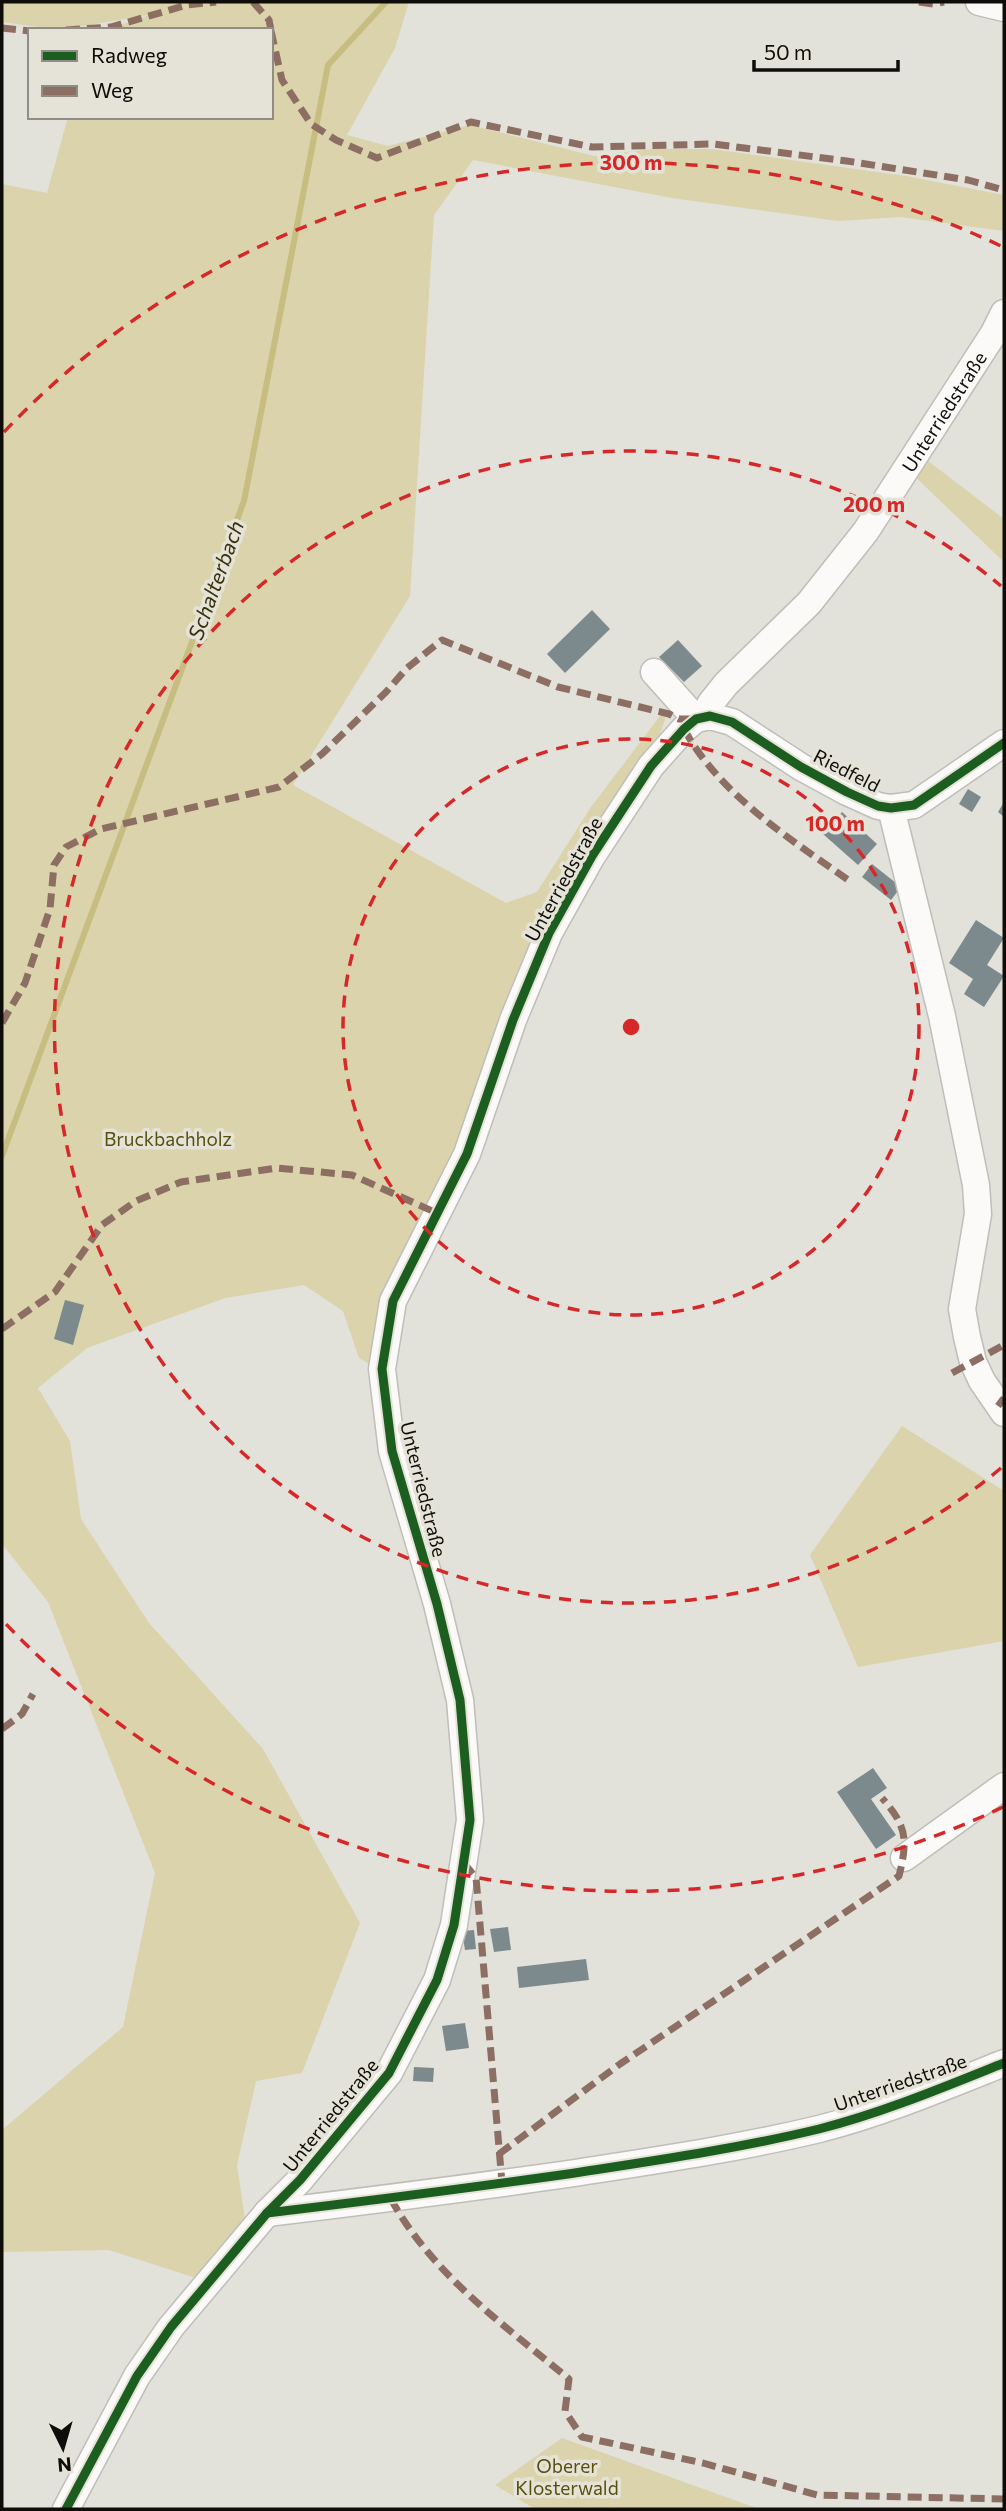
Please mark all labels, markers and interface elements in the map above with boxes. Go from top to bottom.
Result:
legend [28,28,273,119]
scale bar [754,28,898,72]
text: 50 m [764,39,812,64]
text: Radweg [91,42,167,67]
text: Weg [91,77,133,102]
text: 300 m [600,149,662,174]
street label: Unterriedstraße [896,347,991,476]
text: 200 m [843,491,905,516]
water label: Schalterbach [182,517,248,643]
street label: Riedfeld [810,744,884,796]
text: 100 m [805,810,865,835]
street label: Unterriedstraße [519,813,607,945]
centre of rings [619,1015,643,1039]
park label: Bruckbachholz [104,1127,232,1150]
street label: Unterriedstraße [396,1419,452,1559]
street label: Unterriedstraße [831,2049,969,2115]
street label: Unterriedstraße [277,2054,383,2176]
north arrow [28,2413,98,2483]
text: N [56,2453,73,2478]
park label: Oberer Klosterwald [515,2454,619,2499]

